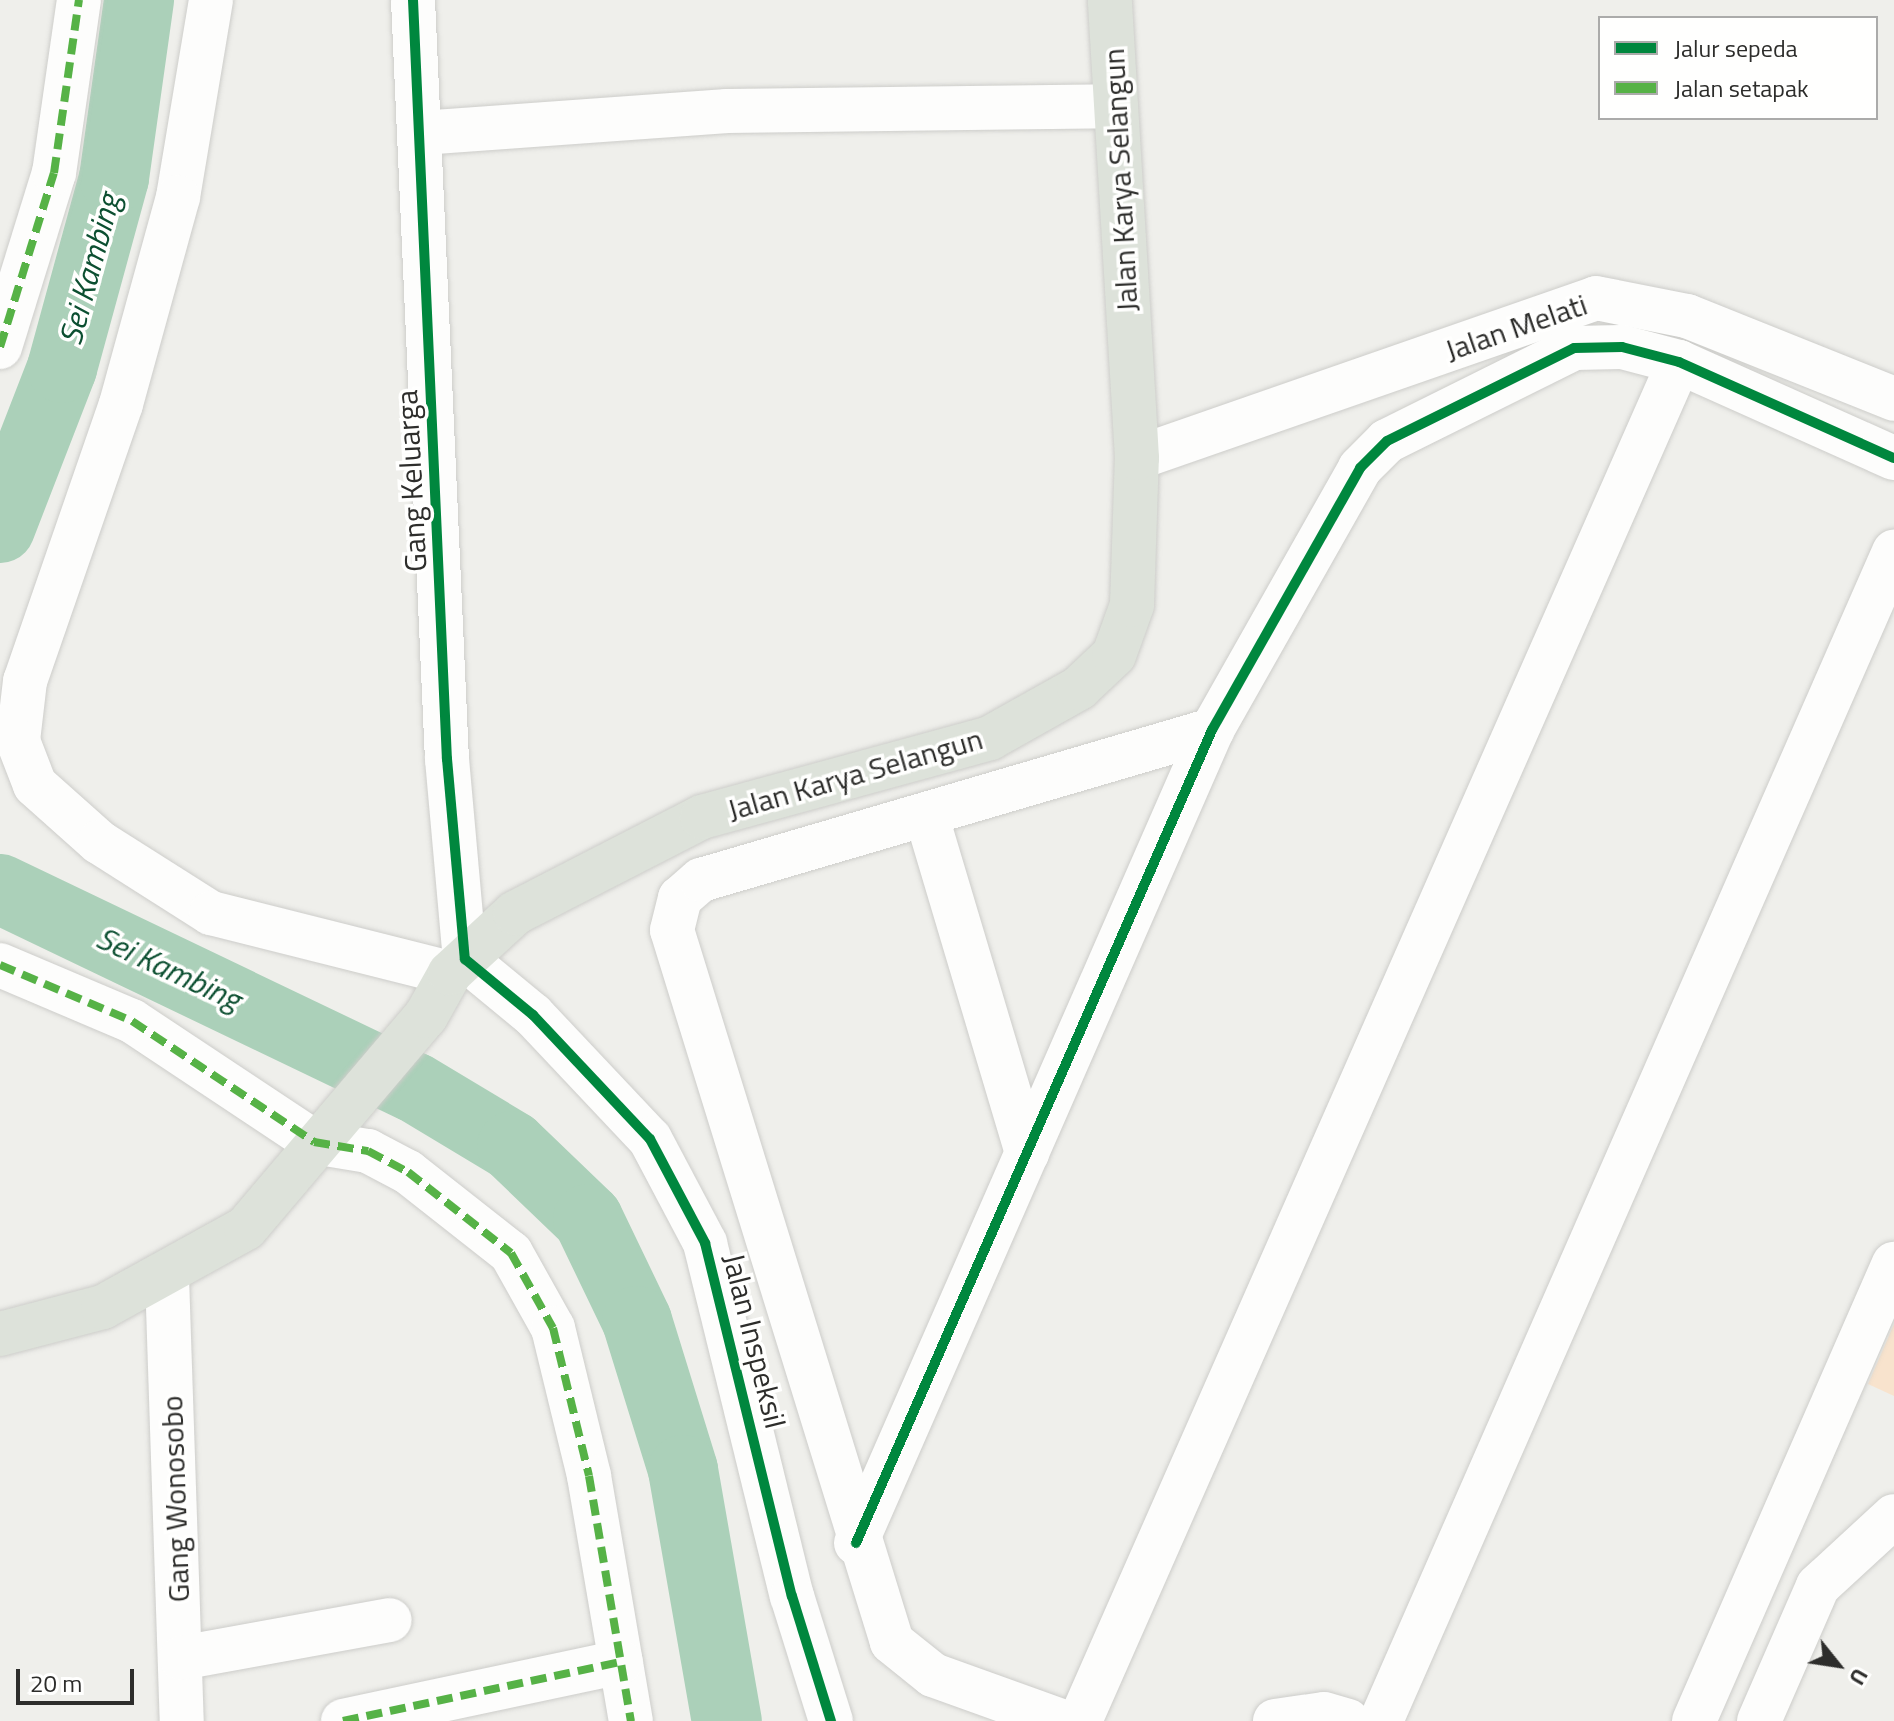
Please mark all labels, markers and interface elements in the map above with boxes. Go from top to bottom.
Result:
legend [1598,16,1878,120]
text: Jalur sepeda [1674,30,1798,66]
street label: Jalan Karya Selangun [1095,47,1145,313]
text: Jalan setapak [1674,70,1809,106]
water label: Sei Kambing [50,189,128,349]
street label: Jalan Melati [1440,286,1592,368]
street label: Gang Keluarga [388,389,434,573]
street label: Jalan Karya Selangun [723,720,987,828]
water label: Sei Kambing [91,918,247,1018]
street label: Jalan InspeksiI [716,1250,794,1432]
street label: Gang Wonosobo [153,1395,197,1603]
north arrow [1798,1625,1878,1705]
scale bar [20,1653,138,1703]
text: U [1840,1662,1877,1692]
text: 20 m [30,1665,82,1701]

